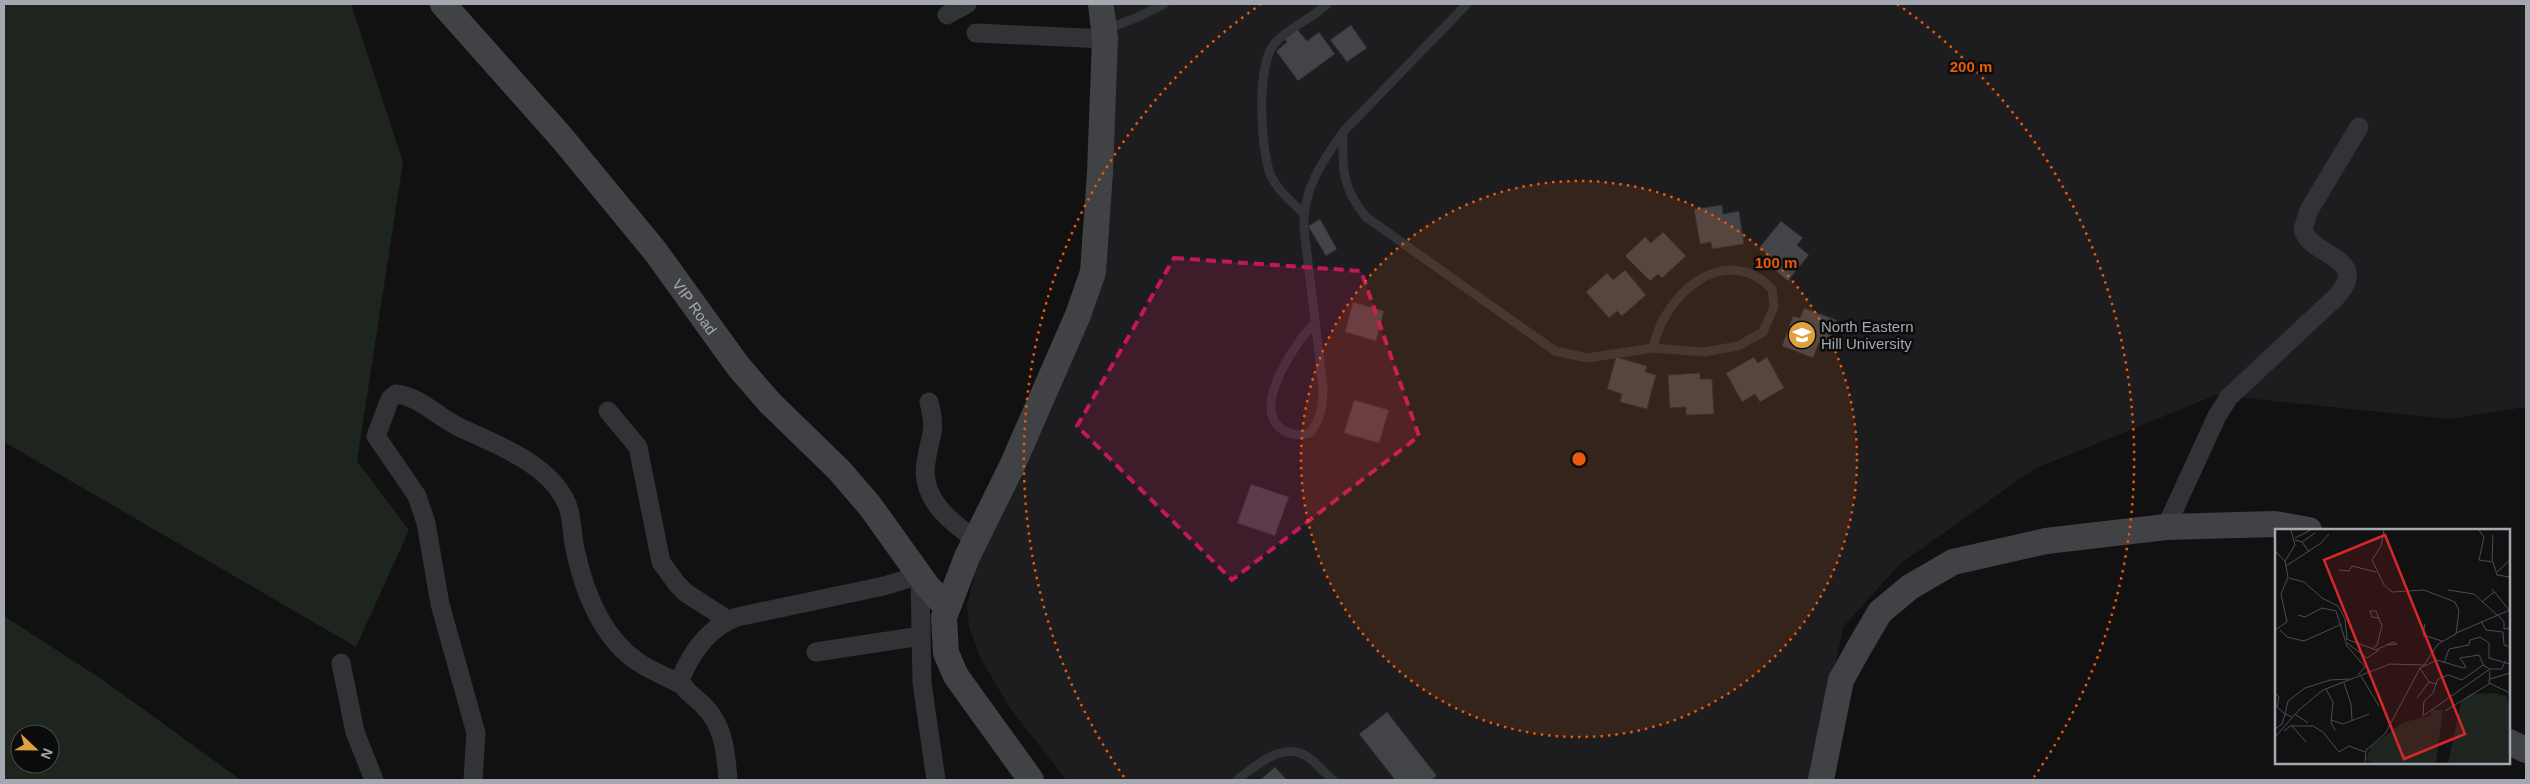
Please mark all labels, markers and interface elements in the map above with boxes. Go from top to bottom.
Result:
text: 200 m [1950,58,1992,75]
text: 100 m [1755,254,1797,271]
street label: VIP Road [669,276,721,337]
place label: North Eastern Hill University [1821,318,1914,352]
school or university icon: North Eastern Hill University [1787,320,1817,350]
centre of rings [1570,450,1588,468]
inset map [2275,529,2510,764]
north arrow [10,724,60,774]
text: N [38,746,56,762]

